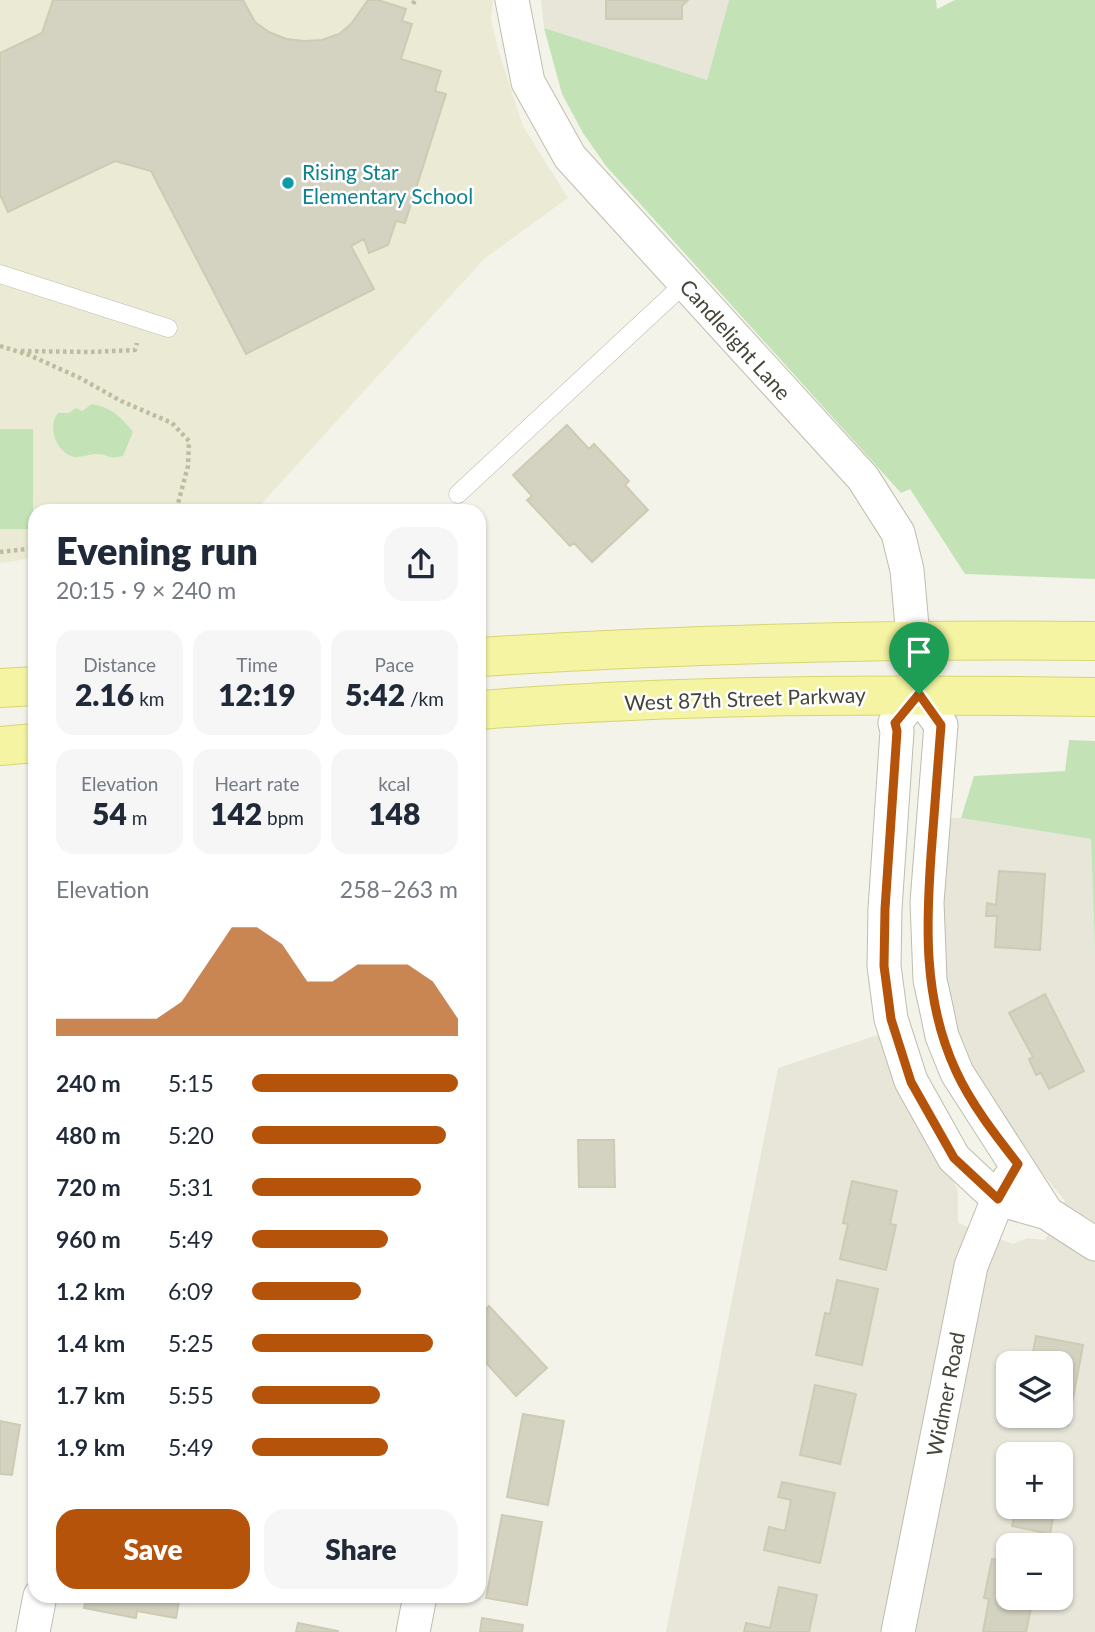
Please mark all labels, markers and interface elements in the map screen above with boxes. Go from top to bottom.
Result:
place label: Rising Star Elementary School [302,159,473,208]
marker: Rising Star Elementary School [280,175,296,191]
street label: Candlelight Lane [675,274,797,404]
text: Evening run [56,527,258,573]
button: share [384,527,458,601]
text: 20:15 · 9 × 240 m [56,576,236,604]
pin [889,622,949,694]
icon: arrive [900,633,938,671]
text: Distance [83,653,156,676]
text: Time [236,653,278,676]
text: Pace [375,653,414,676]
text: 2.16 [75,676,134,712]
text: 12:19 [218,676,296,712]
text: 5:42 [345,676,405,712]
street label: West 87th Street Parkway [624,681,866,715]
text: km [134,687,164,710]
text: /km [405,687,444,710]
text: Elevation [81,772,158,795]
text: Heart rate [214,772,300,795]
text: kcal [378,772,410,795]
text: 54 [92,795,127,831]
text: 142 [210,795,262,831]
text: 148 [368,795,420,831]
text: m [127,806,147,829]
text: bpm [262,806,304,829]
text: Elevation [56,875,149,903]
text: 258–263 m [340,875,458,903]
text: 240 m [56,1069,121,1097]
text: 5:15 [168,1069,214,1097]
text: 480 m [56,1121,121,1149]
text: 5:20 [168,1121,214,1149]
text: 720 m [56,1173,121,1201]
text: 5:31 [168,1173,214,1201]
text: 960 m [56,1225,121,1253]
text: 5:49 [168,1225,214,1253]
text: 1.2 km [56,1277,125,1305]
text: 6:09 [168,1277,214,1305]
text: 1.4 km [56,1329,125,1357]
text: 5:25 [168,1329,214,1357]
street label: Widmer Road [921,1330,969,1458]
map controls [996,1351,1073,1610]
button: layers [996,1351,1073,1428]
text: 1.7 km [56,1381,125,1409]
text: 5:55 [168,1381,214,1409]
text: 1.9 km [56,1433,125,1461]
text: 5:49 [168,1433,214,1461]
button: + [996,1442,1073,1519]
button: Save [56,1509,250,1589]
button: Share [264,1509,458,1589]
button: − [996,1533,1073,1610]

